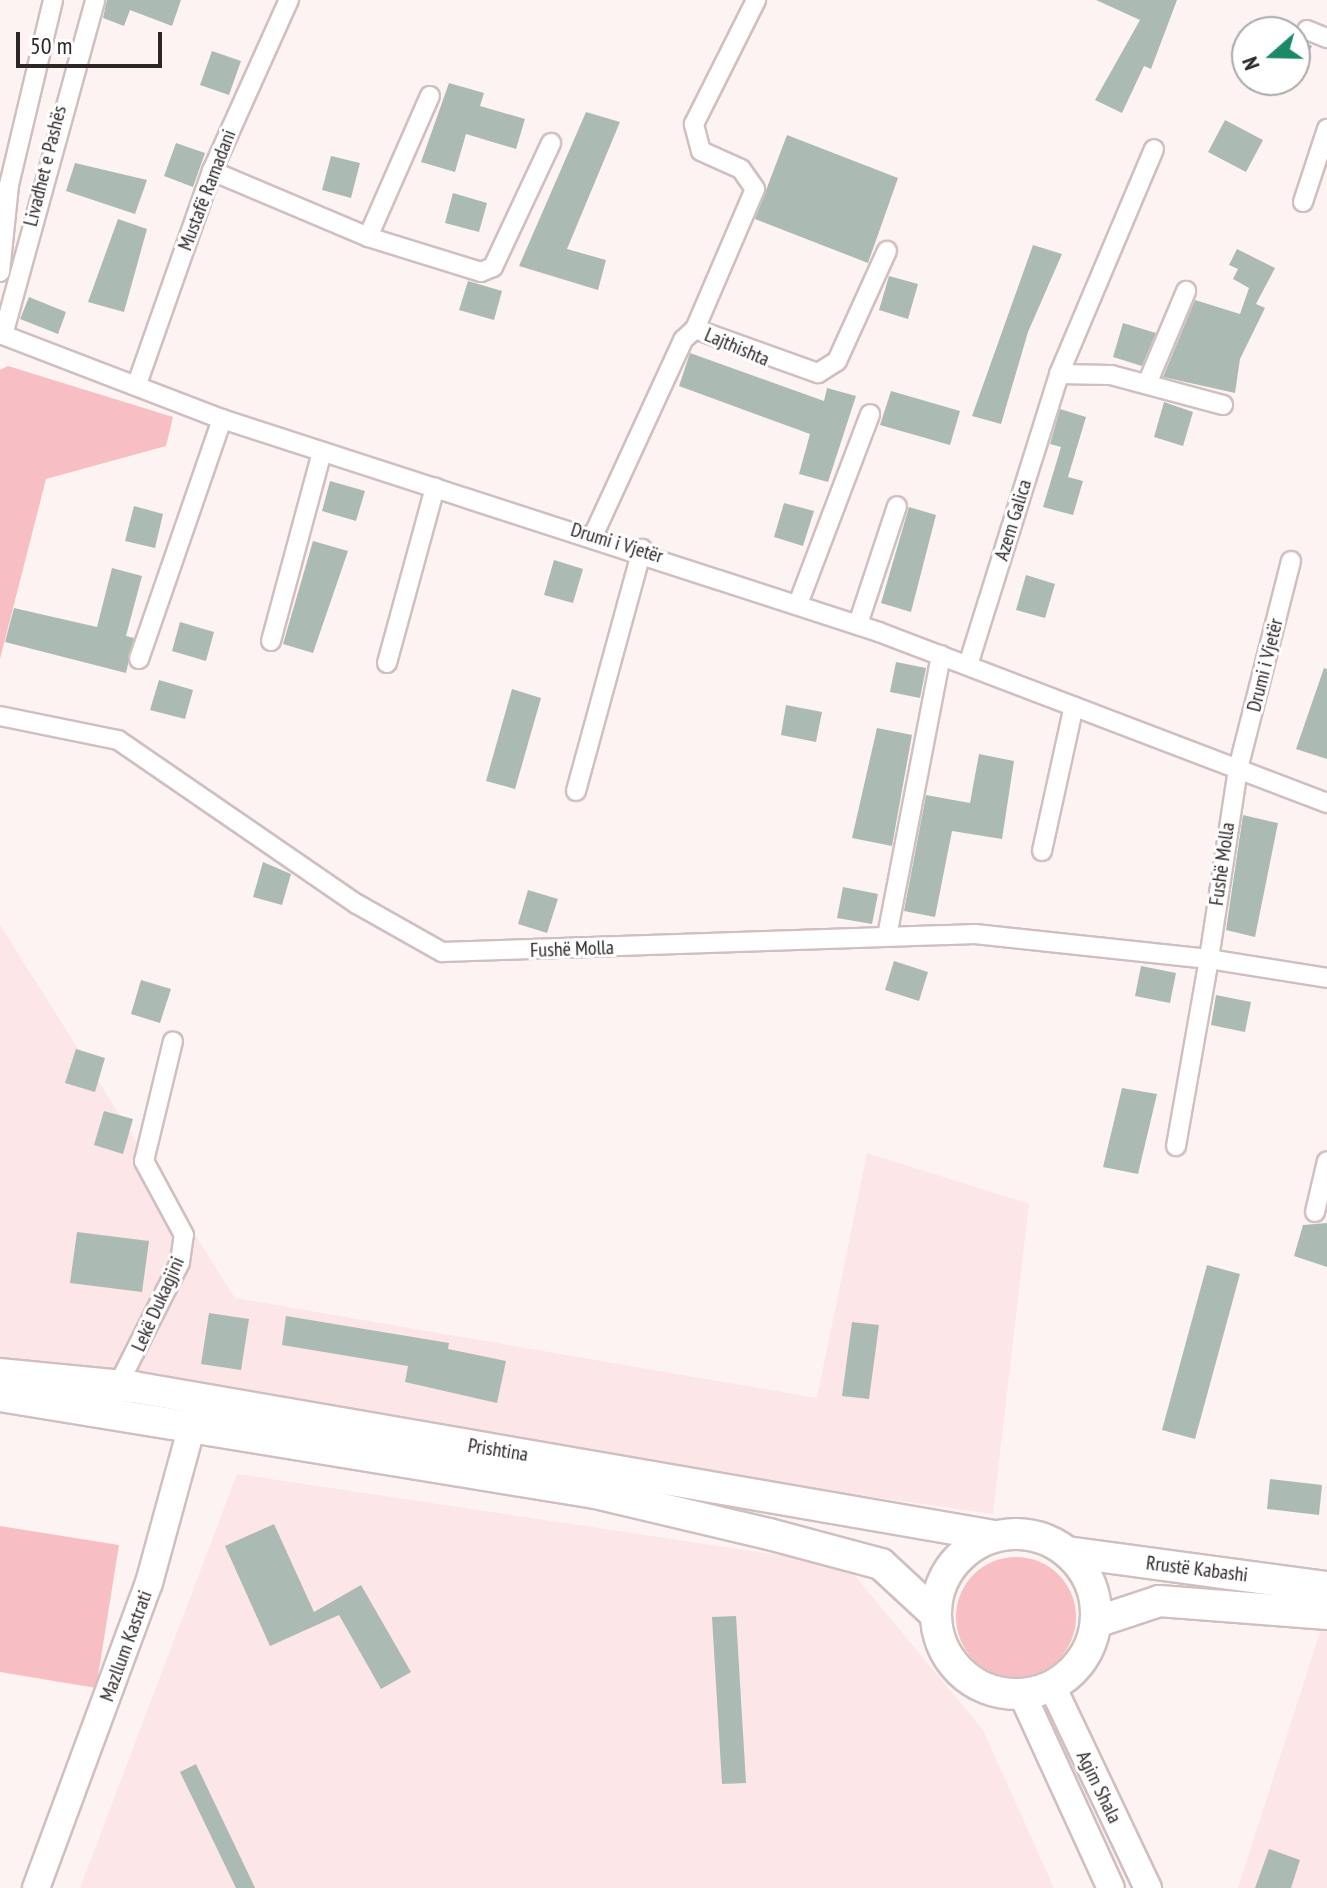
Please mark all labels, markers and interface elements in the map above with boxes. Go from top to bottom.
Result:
scale bar [20,16,166,66]
north arrow [1231,16,1311,96]
text: 50 m [30,30,72,61]
text: N [1235,53,1266,74]
street label: Livadhet e Pashës [18,103,72,229]
street label: Mustafë Ramadani [173,126,241,254]
street label: Lajthishta [701,323,773,371]
street label: Azem Galica [989,477,1037,563]
street label: Drumi i Vjetër [568,518,666,568]
street label: Drumi i Vjetër [1242,616,1288,714]
street label: Fushë Molla [1204,821,1240,907]
street label: Fushë Molla [530,936,614,962]
street label: Lekë Dukagjini [126,1253,190,1355]
street label: Prishtina [466,1433,530,1467]
street label: Rrustë Kabashi [1145,1551,1249,1587]
street label: Mazllum Kastrati [95,1587,157,1705]
street label: Agim Shala [1071,1747,1127,1827]

